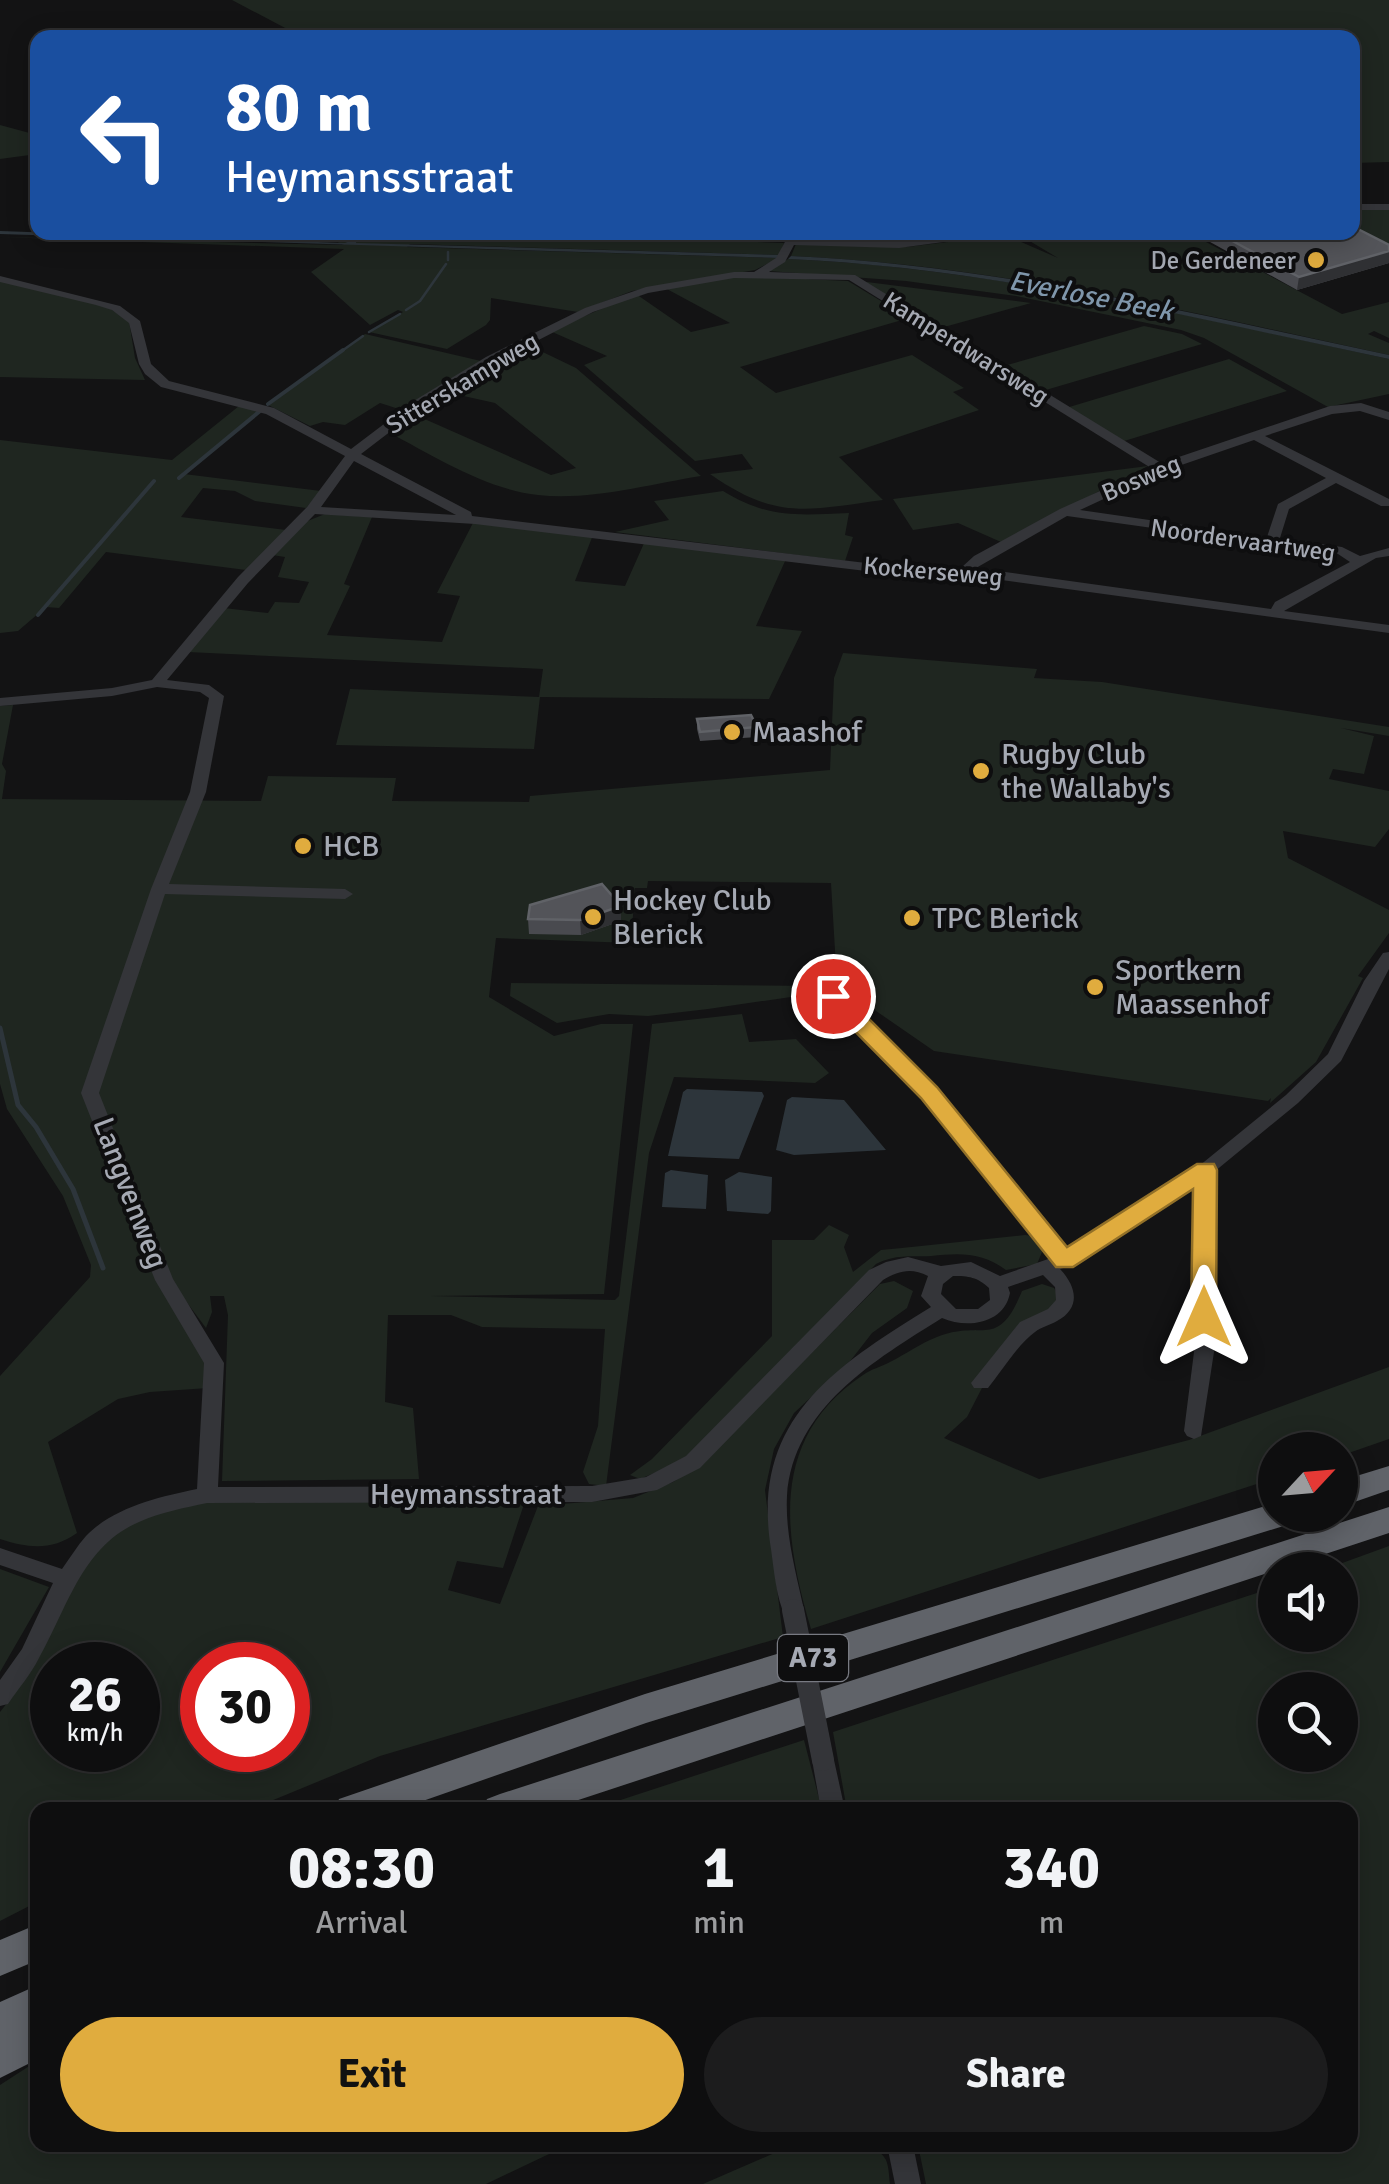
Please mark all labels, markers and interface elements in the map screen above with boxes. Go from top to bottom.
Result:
text: 80 m [225,64,373,150]
icon: left [60,70,190,200]
text: Heymansstraat [225,150,514,205]
place label: De Gerdeneer [1151,245,1297,276]
marker: De Gerdeneer [1305,249,1327,271]
water label: Everlose Beek [1006,263,1179,329]
street label: Kamperdwarsweg [877,285,1055,411]
street label: Sitterskampweg [380,325,544,441]
street label: Bosweg [1097,448,1185,508]
street label: Noordervaartweg [1149,512,1337,568]
street label: Kockerseweg [862,549,1004,593]
place label: Maashof [752,714,864,751]
marker: Maashof [721,721,743,743]
place label: Rugby Club the Wallaby's [1001,736,1171,807]
marker: Rugby Club the Wallaby's [970,760,992,782]
place label: HCB [323,828,380,865]
marker: HCB [292,835,314,857]
place label: Hockey Club Blerick [613,882,772,953]
place label: TPC Blerick [932,900,1079,937]
marker: Hockey Club Blerick [582,906,604,928]
marker: TPC Blerick [901,907,923,929]
place label: Sportkern Maassenhof [1115,952,1271,1023]
pin [791,954,876,1039]
icon: arrive [806,969,861,1024]
marker: Sportkern Maassenhof [1084,976,1106,998]
street label: Langvenweg [84,1112,176,1274]
position arrow [1152,1265,1256,1369]
north arrow [1258,1432,1358,1532]
map controls [1258,1432,1358,1772]
street label: Heymansstraat [370,1476,562,1513]
button: sound [1258,1552,1358,1652]
road number: A73 [778,1635,848,1681]
speed limit sign: 30 [180,1642,310,1772]
text: 26 [68,1664,122,1726]
button: search [1258,1672,1358,1772]
text: km/h [67,1717,123,1748]
text: 08:30 [288,1831,435,1905]
text: 1 [703,1831,735,1905]
text: 340 [1003,1831,1100,1905]
text: Arrival [316,1903,408,1942]
text: min [693,1903,745,1942]
text: m [1039,1903,1064,1942]
button: Exit [60,2017,684,2132]
button: Share [704,2017,1328,2132]

